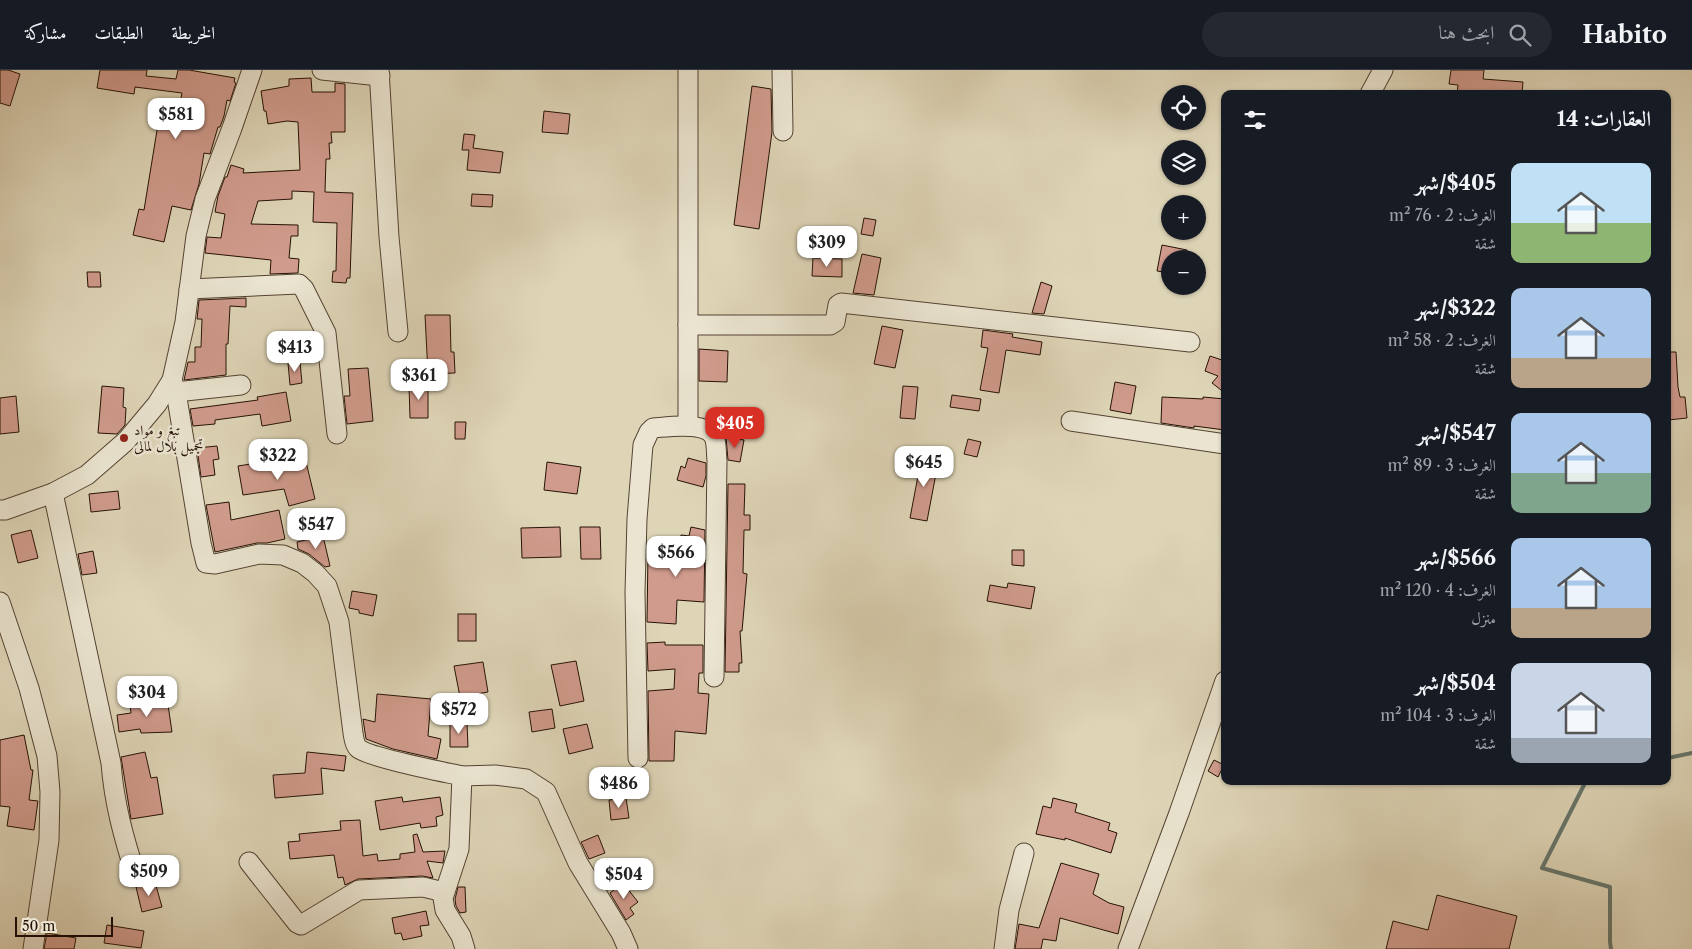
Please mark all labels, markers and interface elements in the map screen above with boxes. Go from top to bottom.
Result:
search box [1202,12,1552,57]
text: Habito [1582,20,1667,49]
text: ابحث هنا [1439,21,1494,44]
icon: search [1506,21,1534,49]
text: مشاركة [25,22,66,44]
text: الطبقات [94,22,143,44]
text: الخريطة [171,22,215,44]
map controls [1161,85,1206,295]
button: locate [1161,85,1206,130]
pin: $581 [146,98,206,140]
text: $581 [159,104,193,124]
icon: filters [1241,106,1269,134]
text: العقارات: 14 [1557,106,1651,131]
button: layers [1161,140,1206,185]
text: $405/شهر [1415,170,1496,195]
icon: home [1551,183,1611,243]
button: + [1161,195,1206,240]
text: الغرف: 2 · 76 m² [1389,205,1496,225]
pin: $309 [797,226,857,268]
text: $309 [808,232,846,252]
text: شقة [1475,233,1496,253]
button: − [1161,250,1206,295]
text: $322/شهر [1416,295,1496,320]
icon: home [1551,308,1611,368]
pin: $413 [265,330,325,373]
text: الغرف: 2 · 58 m² [1388,330,1496,350]
text: $413 [278,337,312,357]
pin: $361 [389,358,449,401]
text: شقة [1475,358,1496,378]
text: $361 [402,365,436,385]
pin: $405 [705,406,765,449]
text: $405 [716,413,754,433]
text: $547/شهر [1417,420,1496,445]
place label: تبغ و مواد تجميل بلال لمالى [134,421,204,457]
marker: تبغ و مواد تجميل بلال لمالى [118,432,130,444]
icon: home [1551,433,1611,493]
pin: $322 [248,438,308,481]
text: $322 [260,445,296,465]
pin: $645 [894,446,954,488]
text: $645 [906,452,942,472]
text: الغرف: 3 · 89 m² [1387,455,1496,475]
text: شقة [1475,483,1496,503]
pin: $547 [286,508,346,550]
text: $547 [298,514,334,534]
pin: $566 [646,536,706,578]
text: $566 [658,542,694,562]
text: $566/شهر [1416,545,1496,570]
icon: home [1551,558,1611,618]
text: الغرف: 4 · 120 m² [1380,580,1496,600]
text: منزل [1471,608,1496,628]
text: $504/شهر [1415,670,1496,695]
pin: $304 [117,676,177,718]
text: $304 [128,682,166,702]
icon: home [1551,683,1611,743]
pin: $572 [429,692,489,735]
text: $572 [441,699,477,719]
text: الغرف: 3 · 104 m² [1380,705,1496,725]
text: شقة [1475,733,1496,753]
pin: $486 [589,766,649,809]
text: $486 [600,773,638,793]
pin: $509 [119,854,179,897]
pin: $504 [594,858,654,900]
text: $509 [130,861,168,881]
text: $504 [605,864,643,884]
scale bar [15,914,112,937]
text: 50 m [22,917,55,935]

